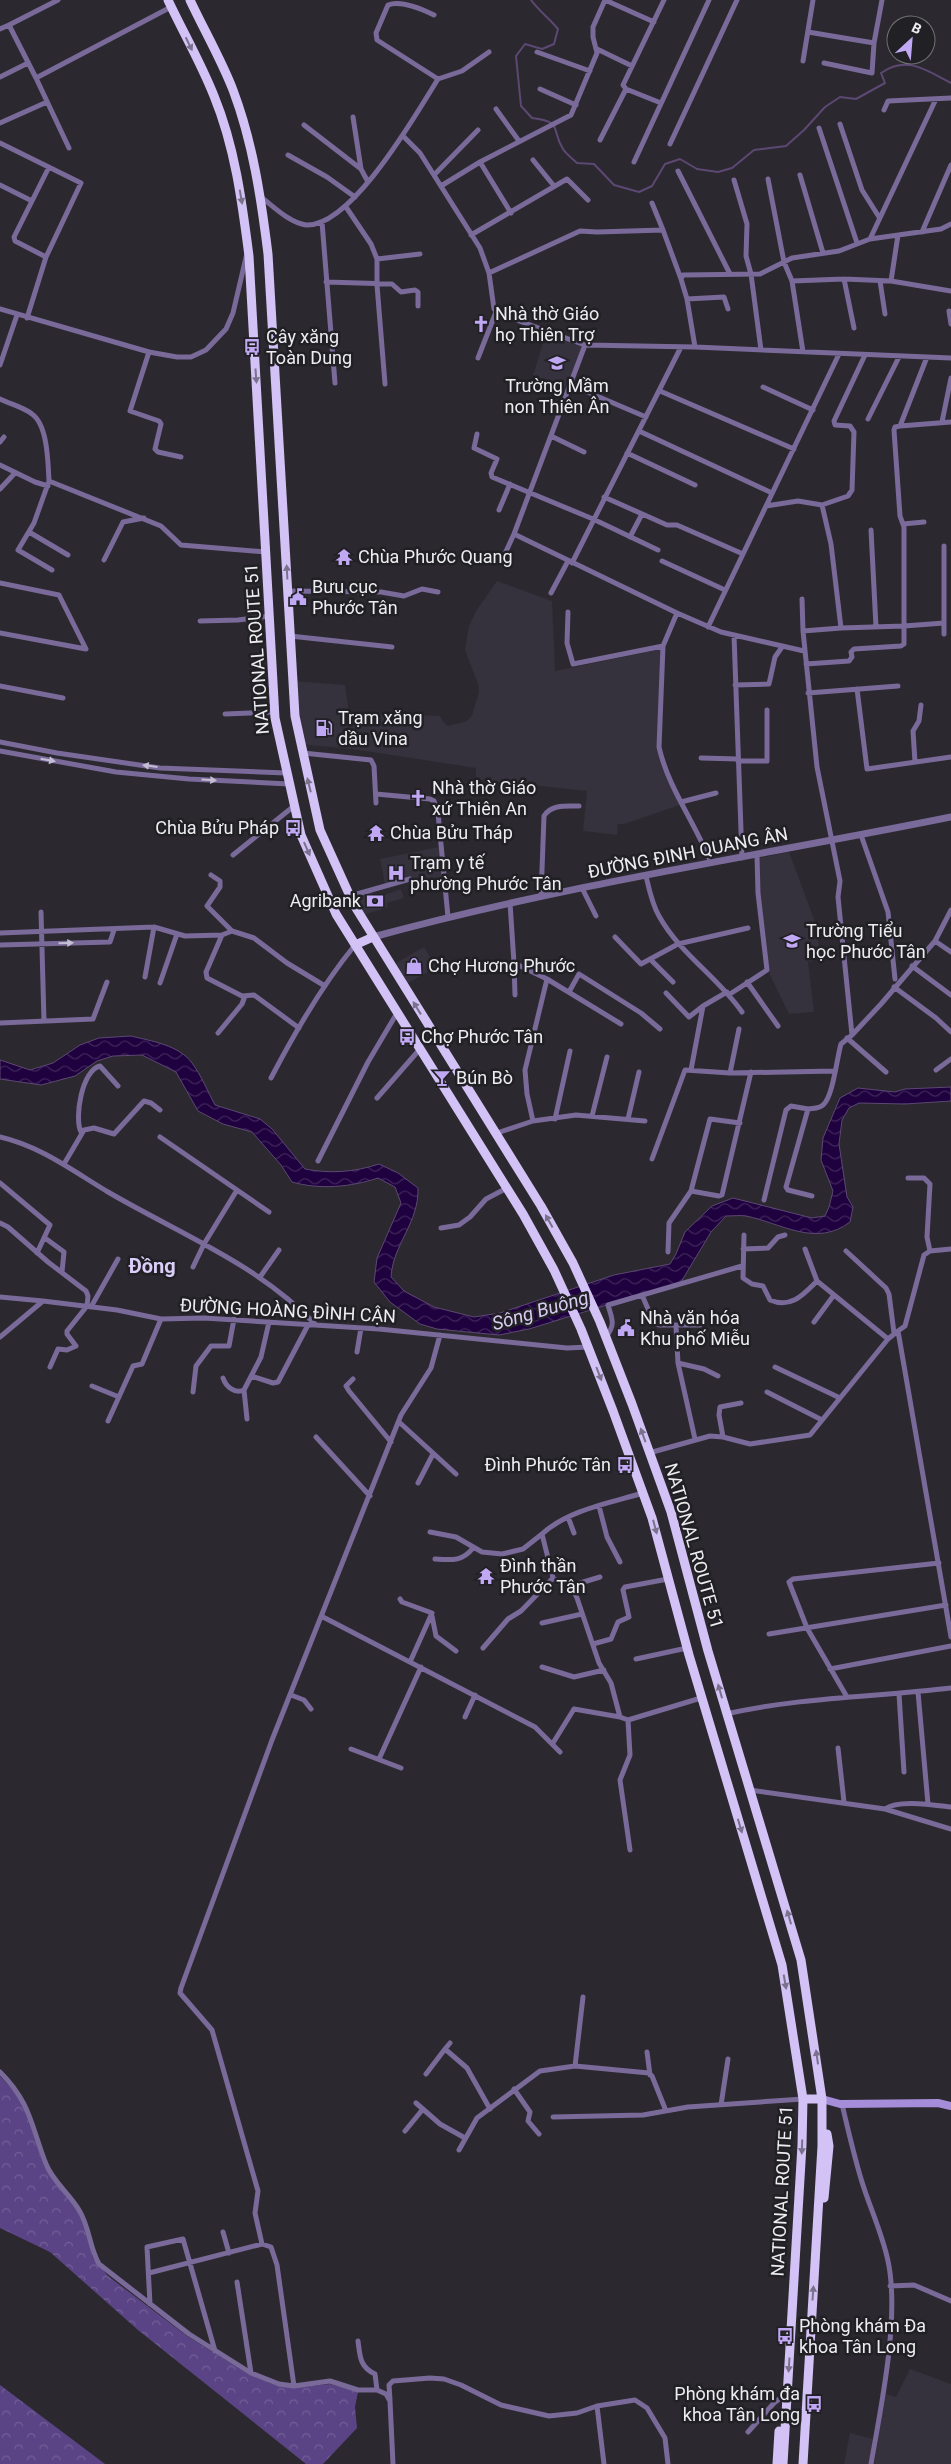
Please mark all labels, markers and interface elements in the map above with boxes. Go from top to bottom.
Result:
north arrow [886,15,936,65]
text: B [909,19,924,37]
one-way arrow [186,37,194,51]
one-way arrow [237,189,245,205]
place label: Nhà thờ Giáo họ Thiên Trợ [495,303,599,345]
church icon: Nhà thờ Giáo họ Thiên Trợ [471,314,491,334]
place label: Cây xăng Toàn Dung [266,326,352,368]
bus stop icon: Cây xăng Toàn Dung [242,337,262,357]
school or university icon: Trường Mầm non Thiên Ân [547,353,567,373]
one-way arrow [253,368,261,384]
place label: Trường Mầm non Thiên Ân [505,375,609,417]
place label: Chùa Phước Quang [358,546,513,567]
temple icon: Chùa Phước Quang [334,547,354,567]
street label: NATIONAL ROUTE 51 [240,563,273,735]
one-way arrow [282,563,290,579]
place label: Bưu cục Phước Tân [312,576,398,618]
public building icon: Bưu cục Phước Tân [288,587,308,607]
place label: Trạm xăng dầu Vina [338,707,423,749]
fuel station icon: Trạm xăng dầu Vina [314,718,334,738]
one-way arrow [40,756,56,764]
one-way arrow [142,762,158,770]
one-way arrow [201,777,217,785]
one-way arrow [305,777,313,792]
place label: Nhà thờ Giáo xứ Thiên An [432,777,536,819]
church icon: Nhà thờ Giáo xứ Thiên An [408,788,428,808]
place label: Chùa Bửu Pháp [155,817,279,838]
bus stop icon: Chùa Bửu Pháp [283,818,303,838]
place label: Chùa Bửu Tháp [390,822,513,843]
temple icon: Chùa Bửu Tháp [366,823,386,843]
street label: ĐƯỜNG ĐINH QUANG ÂN [586,823,790,882]
one-way arrow [304,842,312,856]
place label: Trạm y tế phường Phước Tân [410,852,562,894]
hospital icon: Trạm y tế phường Phước Tân [386,863,406,883]
place label: Agribank [290,890,362,911]
bank icon: Agribank [365,891,385,911]
place label: Trường Tiểu học Phước Tân [806,920,926,962]
school or university icon: Trường Tiểu học Phước Tân [782,931,802,951]
one-way arrow [58,939,74,947]
place label: Chợ Hương Phước [428,955,575,976]
shop icon: Chợ Hương Phước [404,956,424,976]
one-way arrow [413,1002,422,1015]
place label: Chợ Phước Tân [421,1026,543,1047]
bus stop icon: Chợ Phước Tân [397,1027,417,1047]
place label: Bún Bò [456,1067,513,1088]
bar icon: Bún Bò [432,1068,452,1088]
one-way arrow [545,1214,554,1227]
district label: Đồng [128,1254,176,1278]
water label: Sông Buông [489,1286,591,1335]
street label: ĐƯỜNG HOÀNG ĐÌNH CẬN [179,1294,397,1327]
place label: Nhà văn hóa Khu phố Miễu [640,1307,750,1349]
public building icon: Nhà văn hóa Khu phố Miễu [616,1318,636,1338]
one-way arrow [595,1367,603,1382]
one-way arrow [639,1427,647,1442]
place label: Đình Phước Tân [484,1454,611,1475]
bus stop icon: Đình Phước Tân [615,1455,635,1475]
street label: NATIONAL ROUTE 51 [661,1461,728,1631]
one-way arrow [651,1519,659,1534]
place label: Đình thần Phước Tân [500,1555,586,1597]
temple icon: Đình thần Phước Tân [476,1566,496,1586]
one-way arrow [715,1683,723,1698]
one-way arrow [736,1819,744,1834]
one-way arrow [784,1909,792,1924]
one-way arrow [781,1974,789,1990]
one-way arrow [813,2049,821,2065]
street label: NATIONAL ROUTE 51 [767,2105,796,2277]
one-way arrow [798,2139,806,2155]
one-way arrow [810,2285,818,2301]
place label: Phòng khám Đa khoa Tân Long [799,2315,926,2357]
bus stop icon: Phòng khám Đa khoa Tân Long [775,2326,795,2346]
one-way arrow [784,2357,792,2373]
place label: Phòng khám đa khoa Tân Long [674,2383,800,2425]
bus stop icon: Phòng khám đa khoa Tân Long [804,2394,824,2414]

